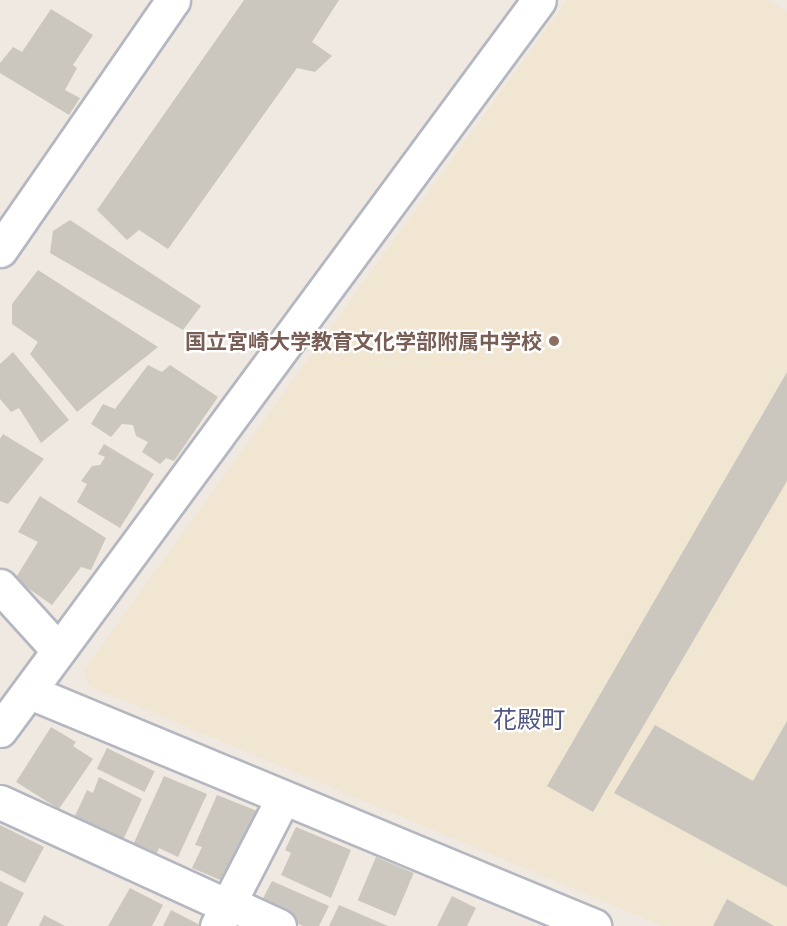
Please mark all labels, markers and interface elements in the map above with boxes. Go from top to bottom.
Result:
place label: 国立宮崎大学教育文化学部附属中学校 [185,328,542,354]
marker: 国立宮崎大学教育文化学部附属中学校 [547,334,561,348]
district label: 花殿町 [493,706,565,734]

